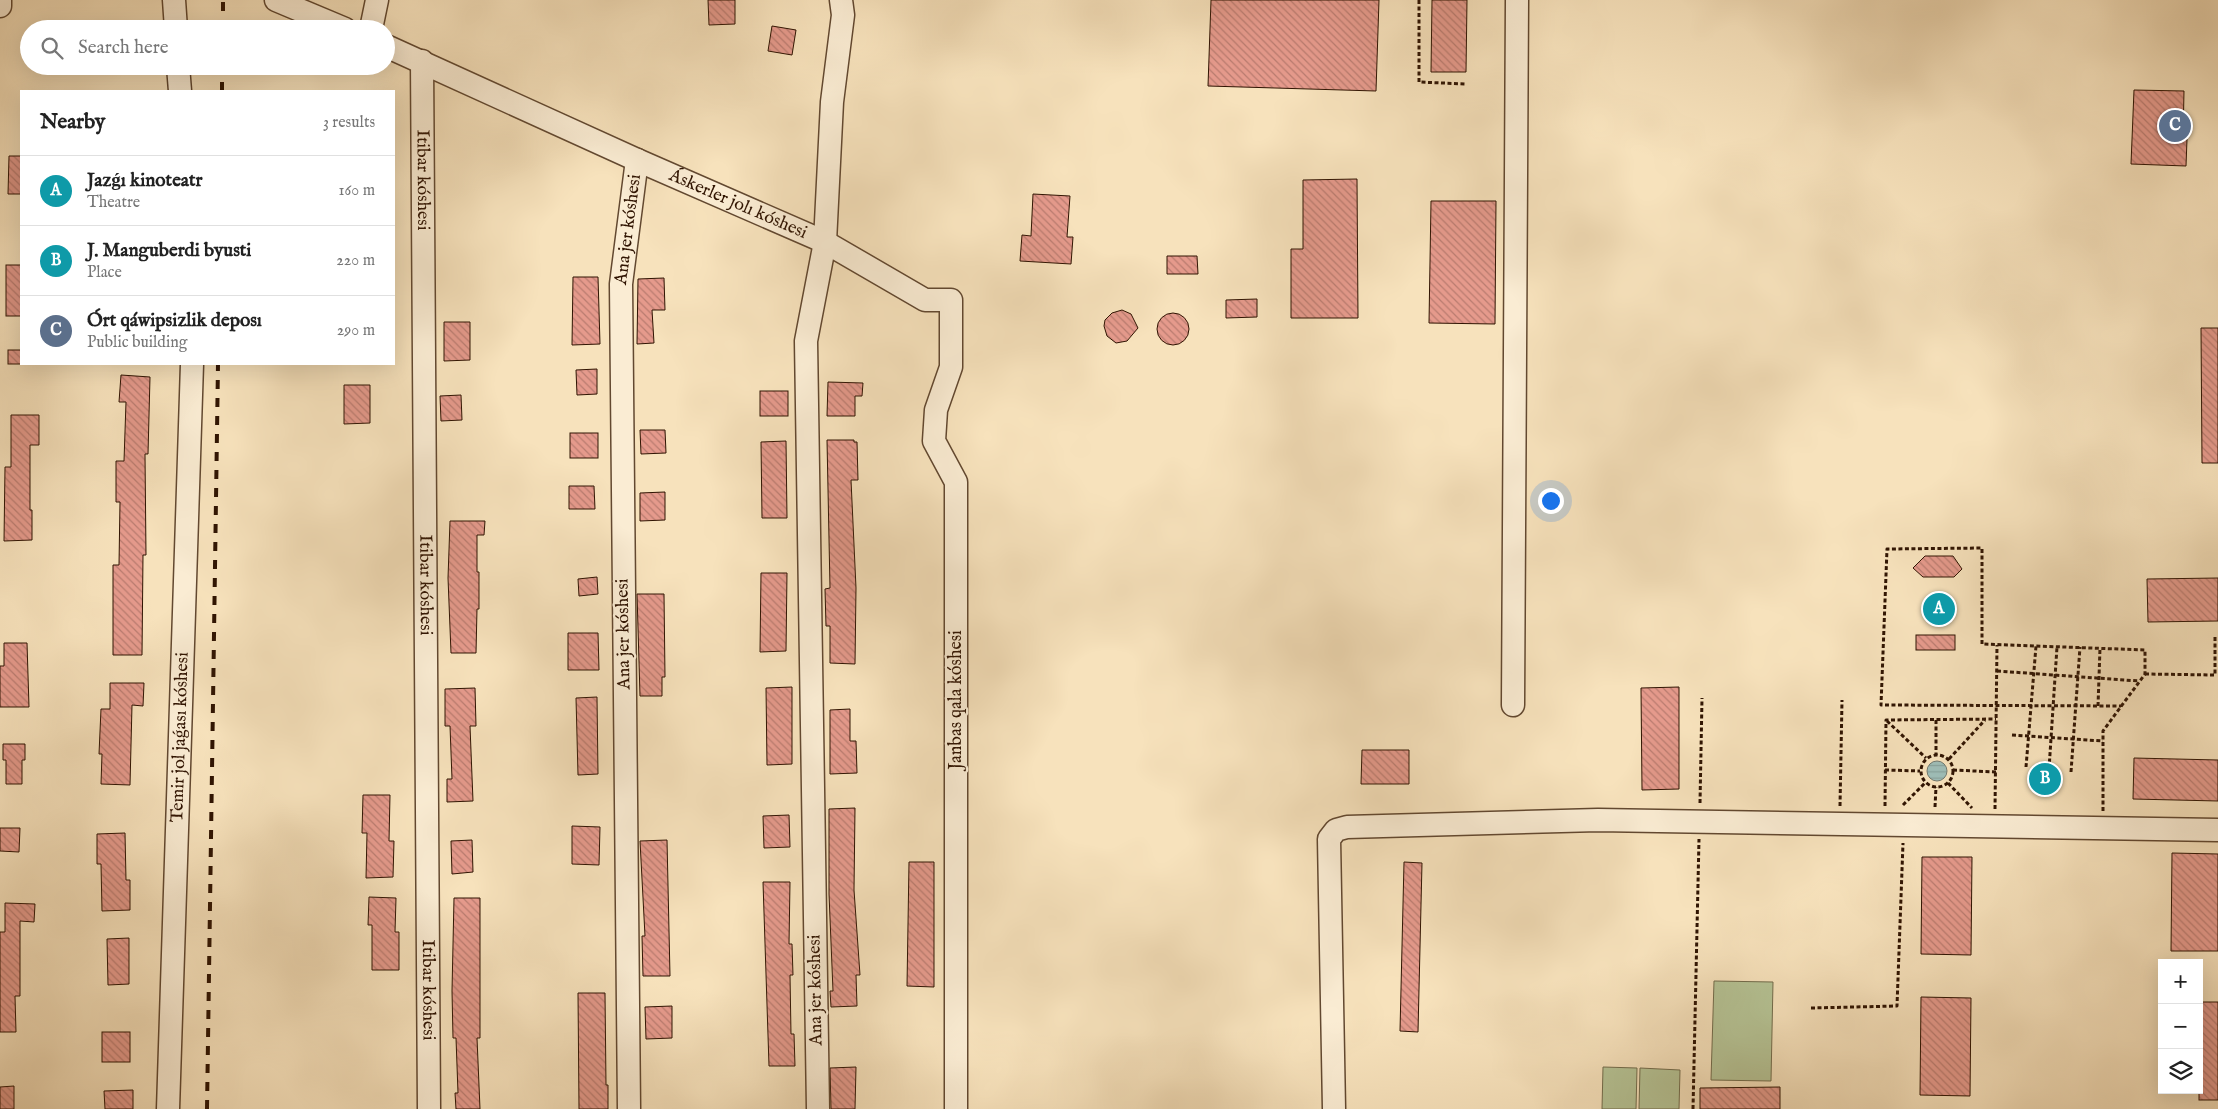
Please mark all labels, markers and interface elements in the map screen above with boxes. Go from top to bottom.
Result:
search box [20,20,395,75]
icon: search [38,34,66,62]
text: Search here [78,36,169,60]
pin: C [2159,107,2191,145]
text: Nearby [40,109,105,136]
text: 3 results [323,113,375,133]
street label: Itibar kóshesi [411,129,435,231]
street label: Áskerler jolı kóshesi [664,162,811,244]
text: Jazǵı kinoteatr [87,169,203,193]
street label: Ana jer kóshesi [609,173,647,287]
text: A [51,181,61,201]
text: 160 m [339,181,375,201]
text: Theatre [87,193,140,213]
text: J. Manguberdi byusti [87,239,251,263]
text: B [51,251,61,271]
text: 220 m [336,251,375,271]
text: Place [87,263,122,283]
text: Órt qáwipsizlik deposı [87,309,262,333]
text: C [50,321,62,341]
text: 290 m [337,321,375,341]
text: Public building [87,333,187,353]
your location [1538,488,1564,514]
street label: Itibar kóshesi [414,534,437,636]
street label: Ana jer kóshesi [612,578,636,691]
pin: A [1923,590,1955,628]
street label: Janbas qala kóshesi [945,630,968,772]
street label: Temir jol jaǵası kóshesi [166,652,194,823]
pin: B [2029,760,2061,798]
street label: Ana jer kóshesi [804,934,828,1047]
street label: Itibar kóshesi [416,939,440,1041]
map controls [2158,959,2203,1094]
button: + [2158,959,2203,1004]
button: − [2158,1004,2203,1049]
button: layers [2158,1049,2203,1094]

